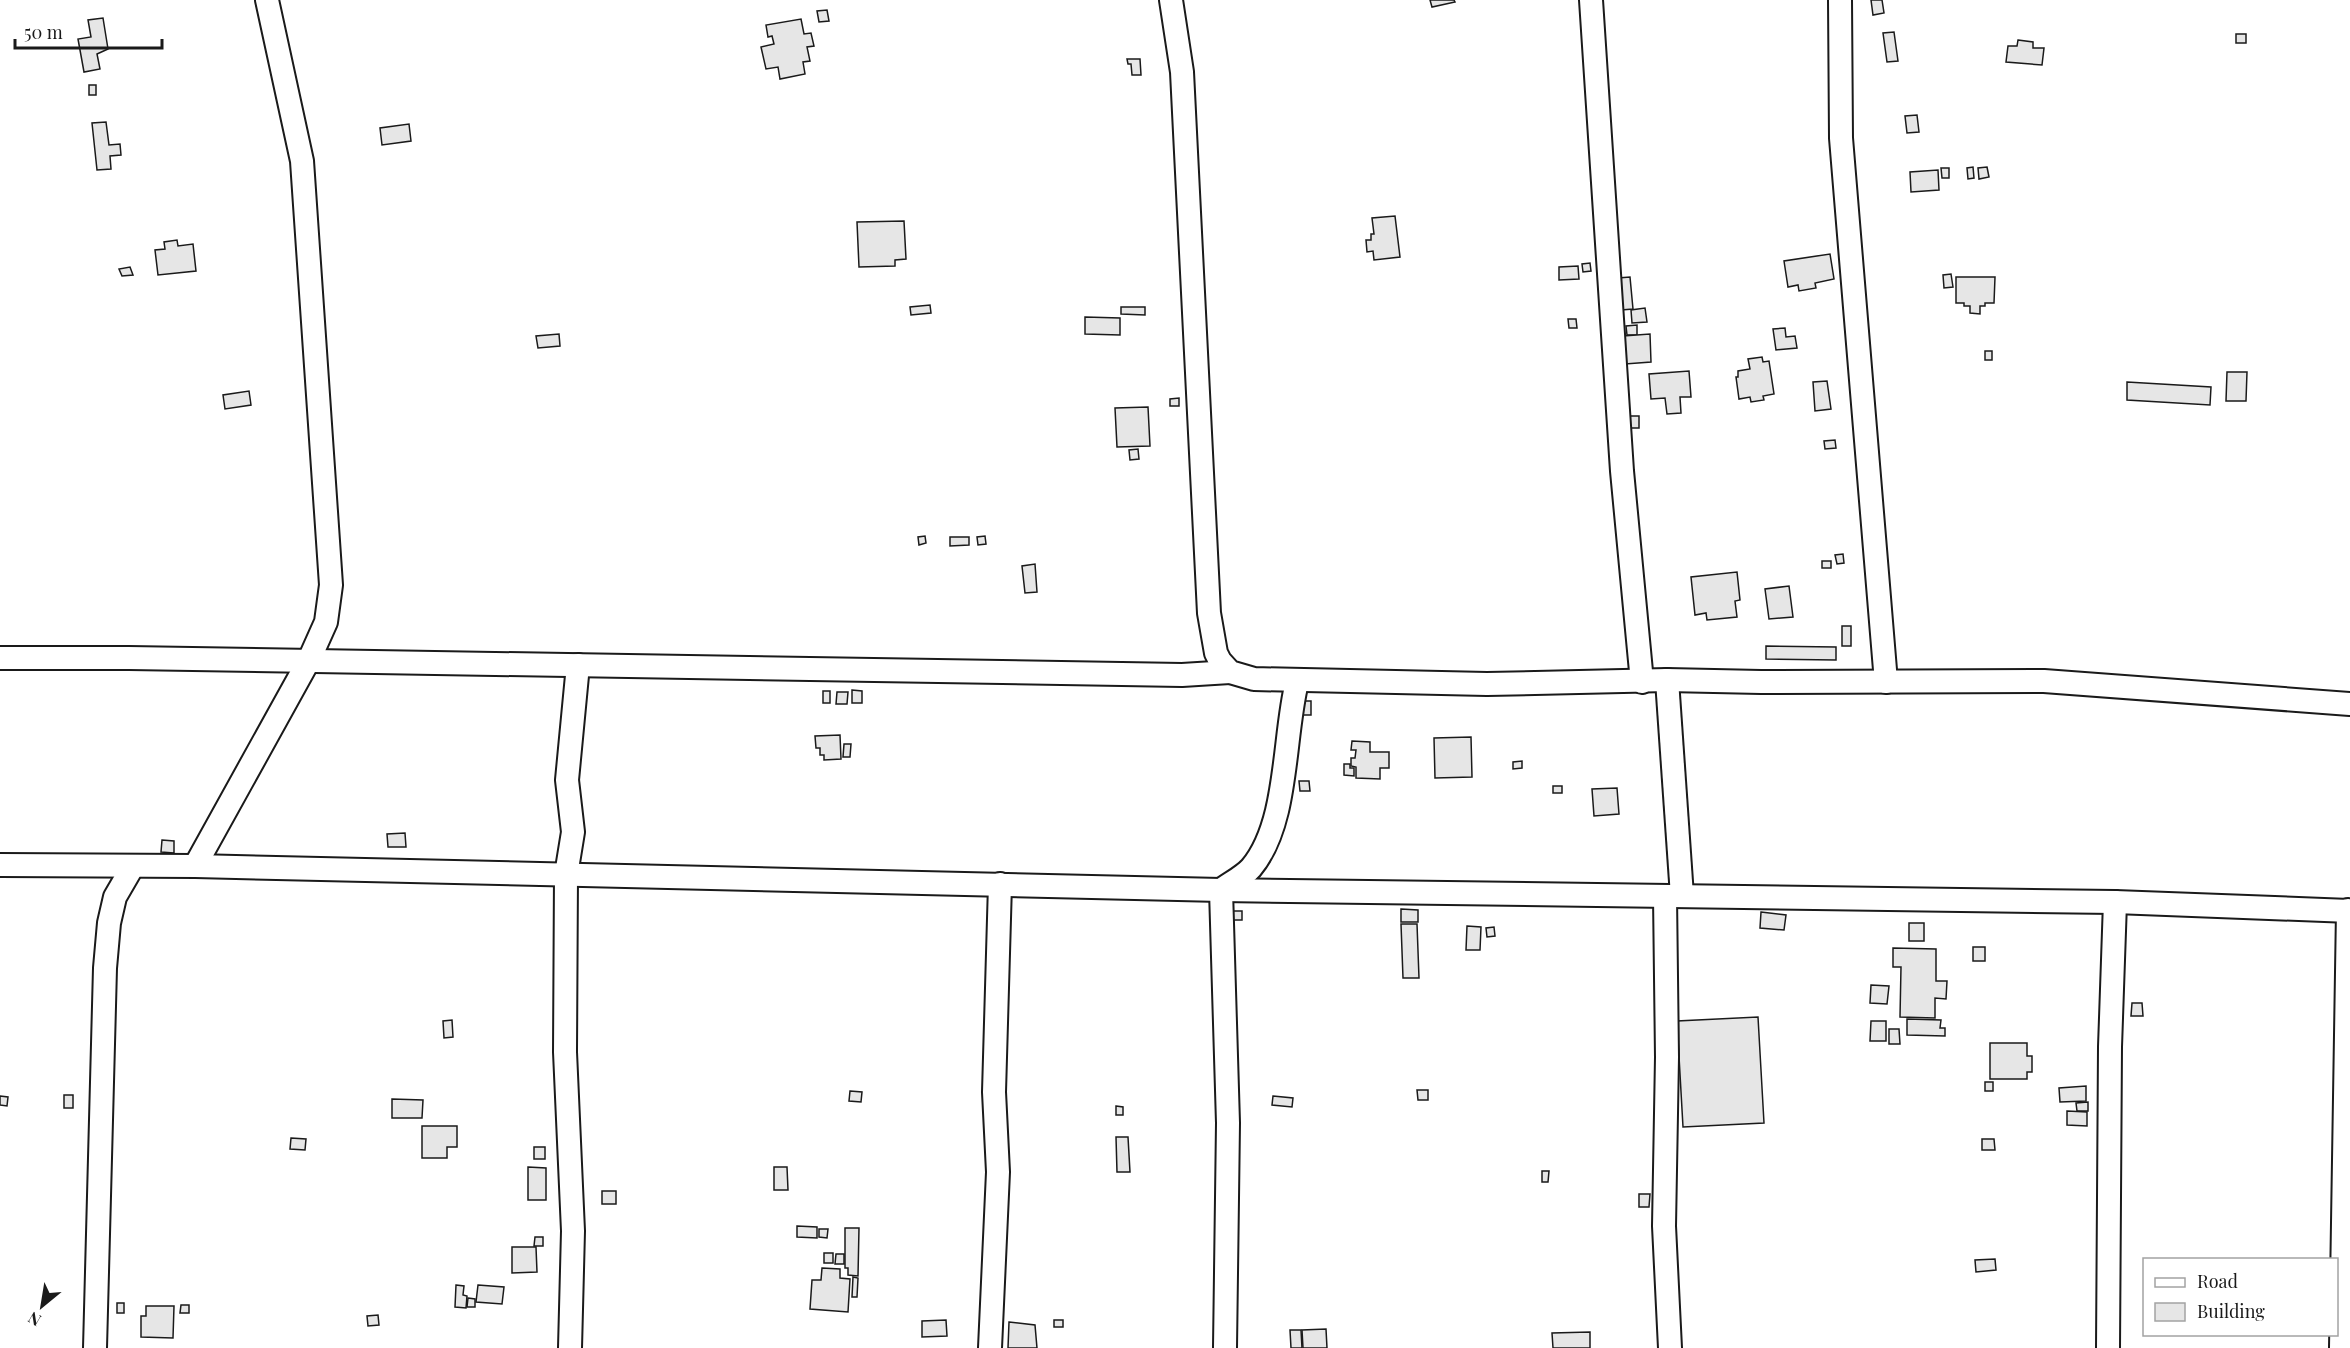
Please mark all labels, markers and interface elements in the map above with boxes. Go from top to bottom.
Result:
scale bar [15,12,162,50]
text: 50 m [24,20,63,44]
legend [2143,1258,2338,1336]
text: Road [2197,1269,2238,1293]
north arrow [12,1276,72,1336]
text: Building [2197,1299,2265,1323]
text: N [24,1307,45,1331]

